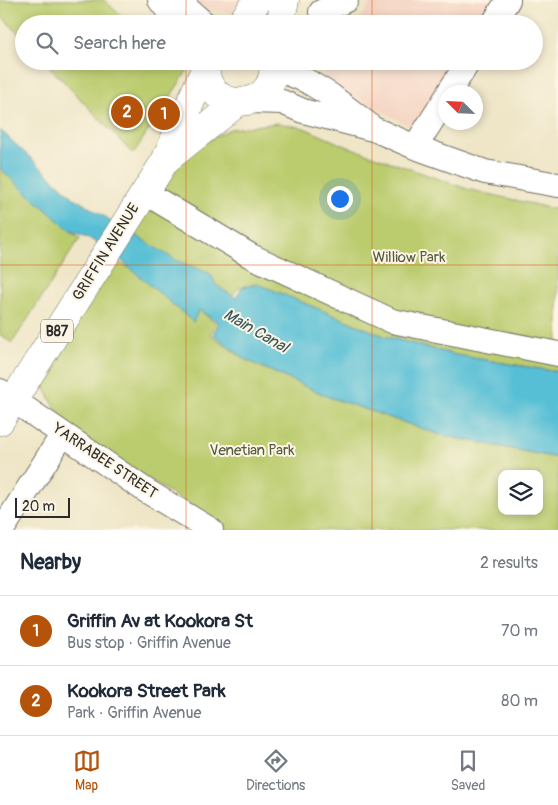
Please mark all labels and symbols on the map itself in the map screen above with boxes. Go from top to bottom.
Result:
north arrow [438,85,483,130]
pin: 2 [111,93,143,131]
pin: 1 [148,95,180,133]
your location [327,186,353,212]
street label: GRIFFIN AVENUE [68,200,144,304]
park label: Williow Park [373,248,446,267]
water label: Main Canal [220,305,294,359]
road number: B87 [41,320,73,342]
street label: YARRABEE STREET [48,418,161,503]
park label: Venetian Park [209,441,295,460]
scale bar [15,495,70,518]

